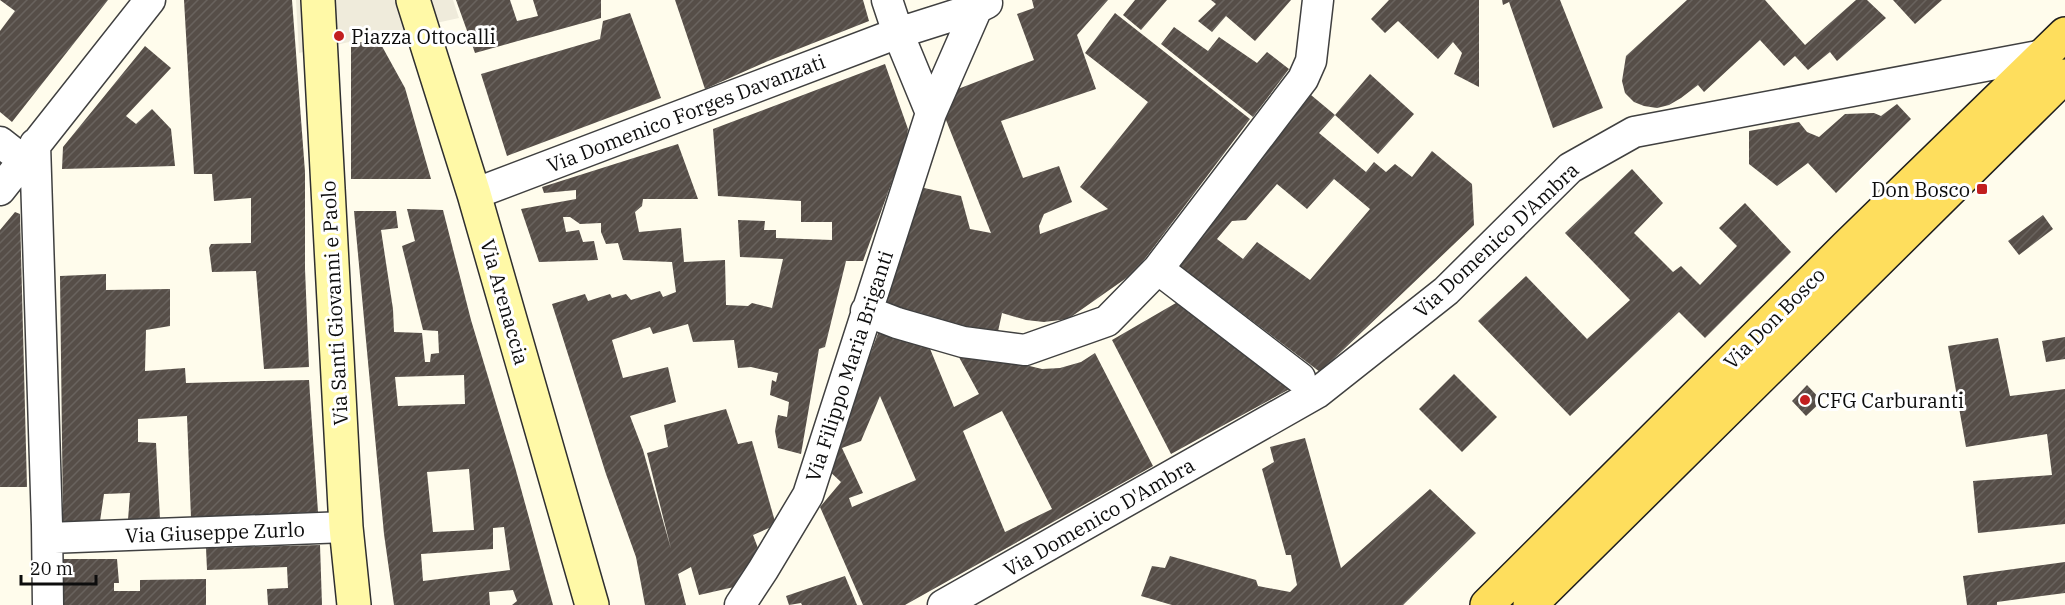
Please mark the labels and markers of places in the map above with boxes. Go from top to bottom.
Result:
place label: Piazza Ottocalli [351,23,496,50]
marker: Piazza Ottocalli [332,29,346,43]
place label: Don Bosco [1871,176,1970,203]
marker: Don Bosco [1975,182,1989,196]
place label: CFG Carburanti [1817,387,1964,414]
marker: CFG Carburanti [1798,393,1812,407]

